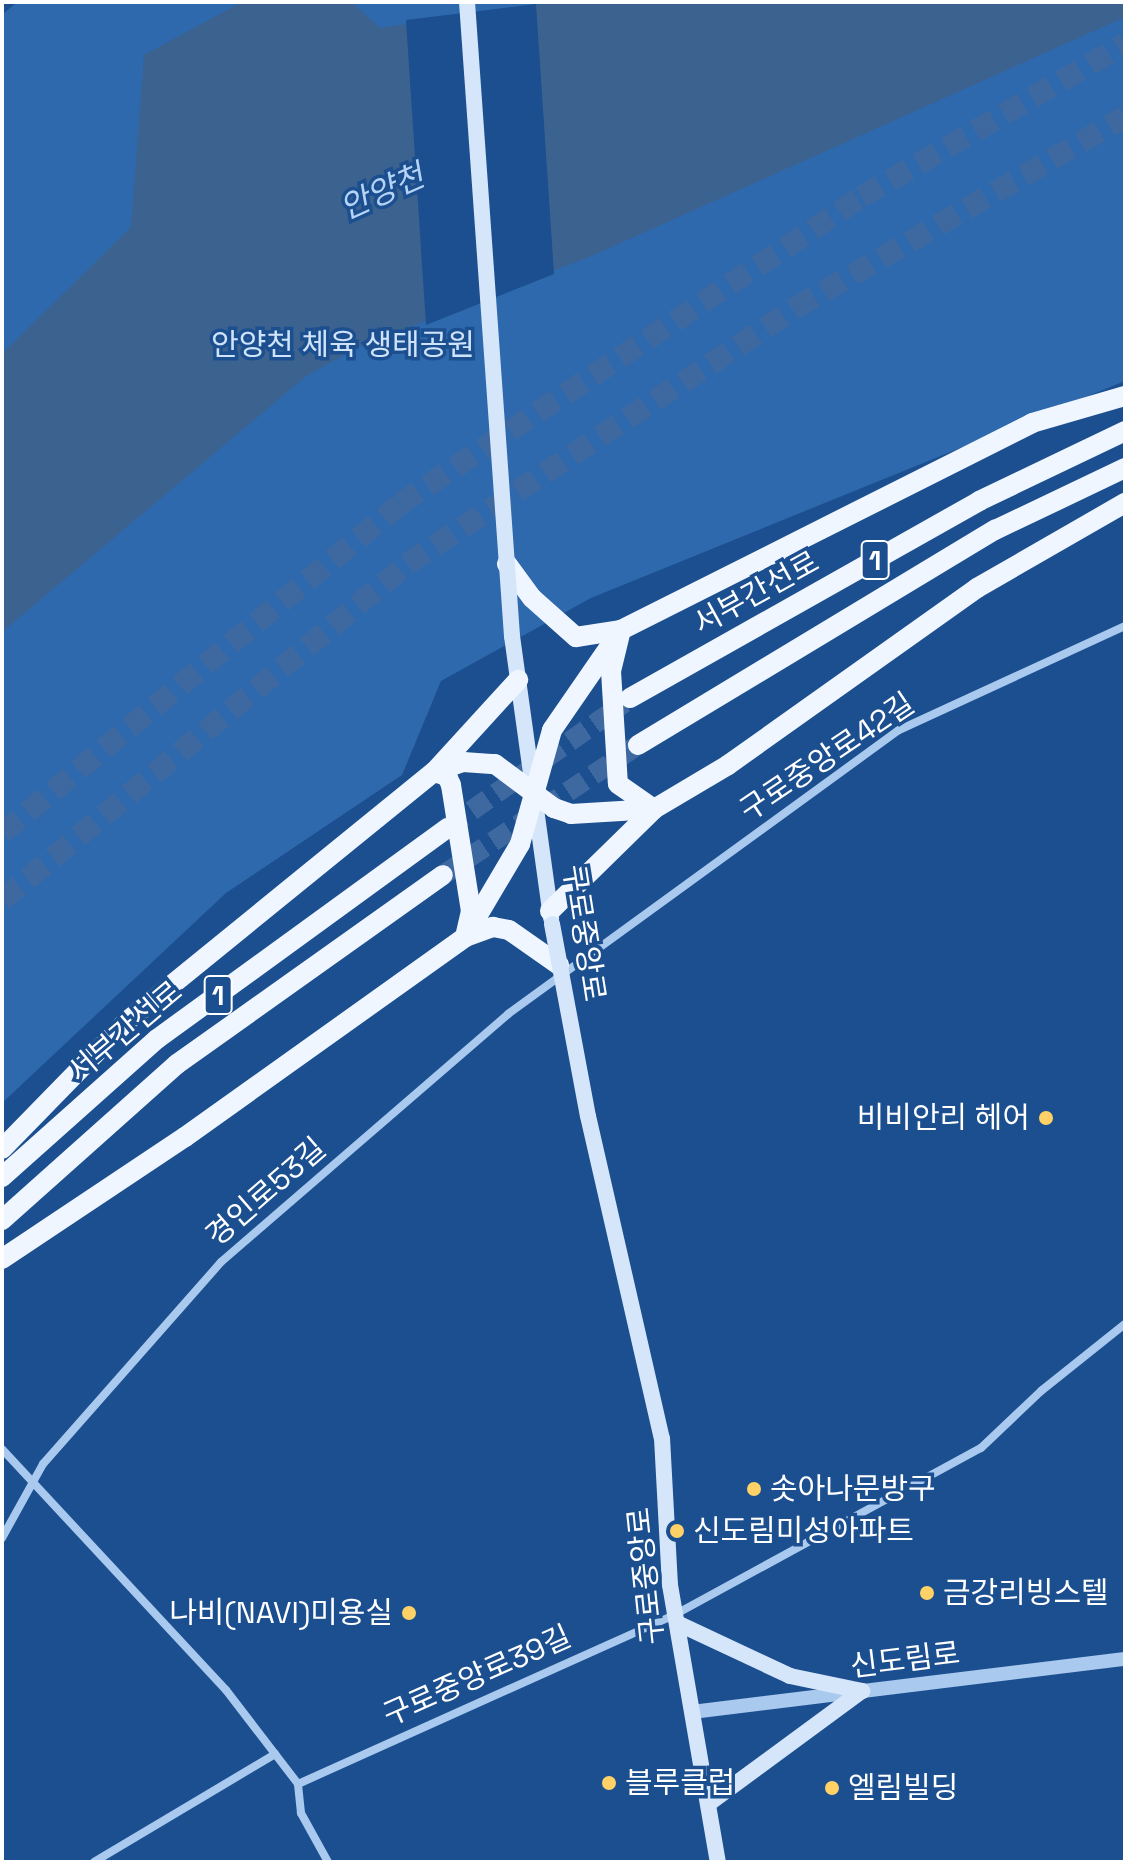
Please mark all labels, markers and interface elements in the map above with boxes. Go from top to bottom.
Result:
water label: 안양천 [334,156,430,228]
park label: 안양천 체육 생태공원 [211,327,475,363]
road number: 1 [859,536,891,584]
street label: 서부간선로 [687,544,825,642]
street label: 구로중앙로42길 [733,685,921,829]
street label: 구로중앙로 [555,862,613,1004]
road number: 1 [202,971,234,1019]
street label: 서부간선로 [61,974,189,1090]
place label: 비비안리 헤어 [857,1100,1030,1136]
marker: 비비안리 헤어 [1037,1109,1055,1127]
street label: 경인로53길 [199,1130,333,1254]
place label: 솟아나문방구 [770,1471,936,1507]
marker: 솟아나문방구 [745,1480,763,1498]
street label: 구로중앙로 [621,1505,671,1647]
place label: 신도림미성아파트 [693,1513,914,1549]
marker: 신도림미성아파트 [668,1522,686,1540]
place label: 금강리빙스텔 [943,1575,1109,1611]
marker: 금강리빙스텔 [918,1584,936,1602]
place label: 나비(NAVI)미용실 [169,1595,393,1631]
marker: 나비(NAVI)미용실 [400,1604,418,1622]
street label: 구로중앙로39길 [377,1618,577,1734]
street label: 신도림로 [848,1635,962,1685]
place label: 블루클럽 [625,1765,735,1801]
place label: 엘림빌딩 [848,1770,958,1806]
marker: 블루클럽 [600,1774,618,1792]
marker: 엘림빌딩 [823,1779,841,1797]

